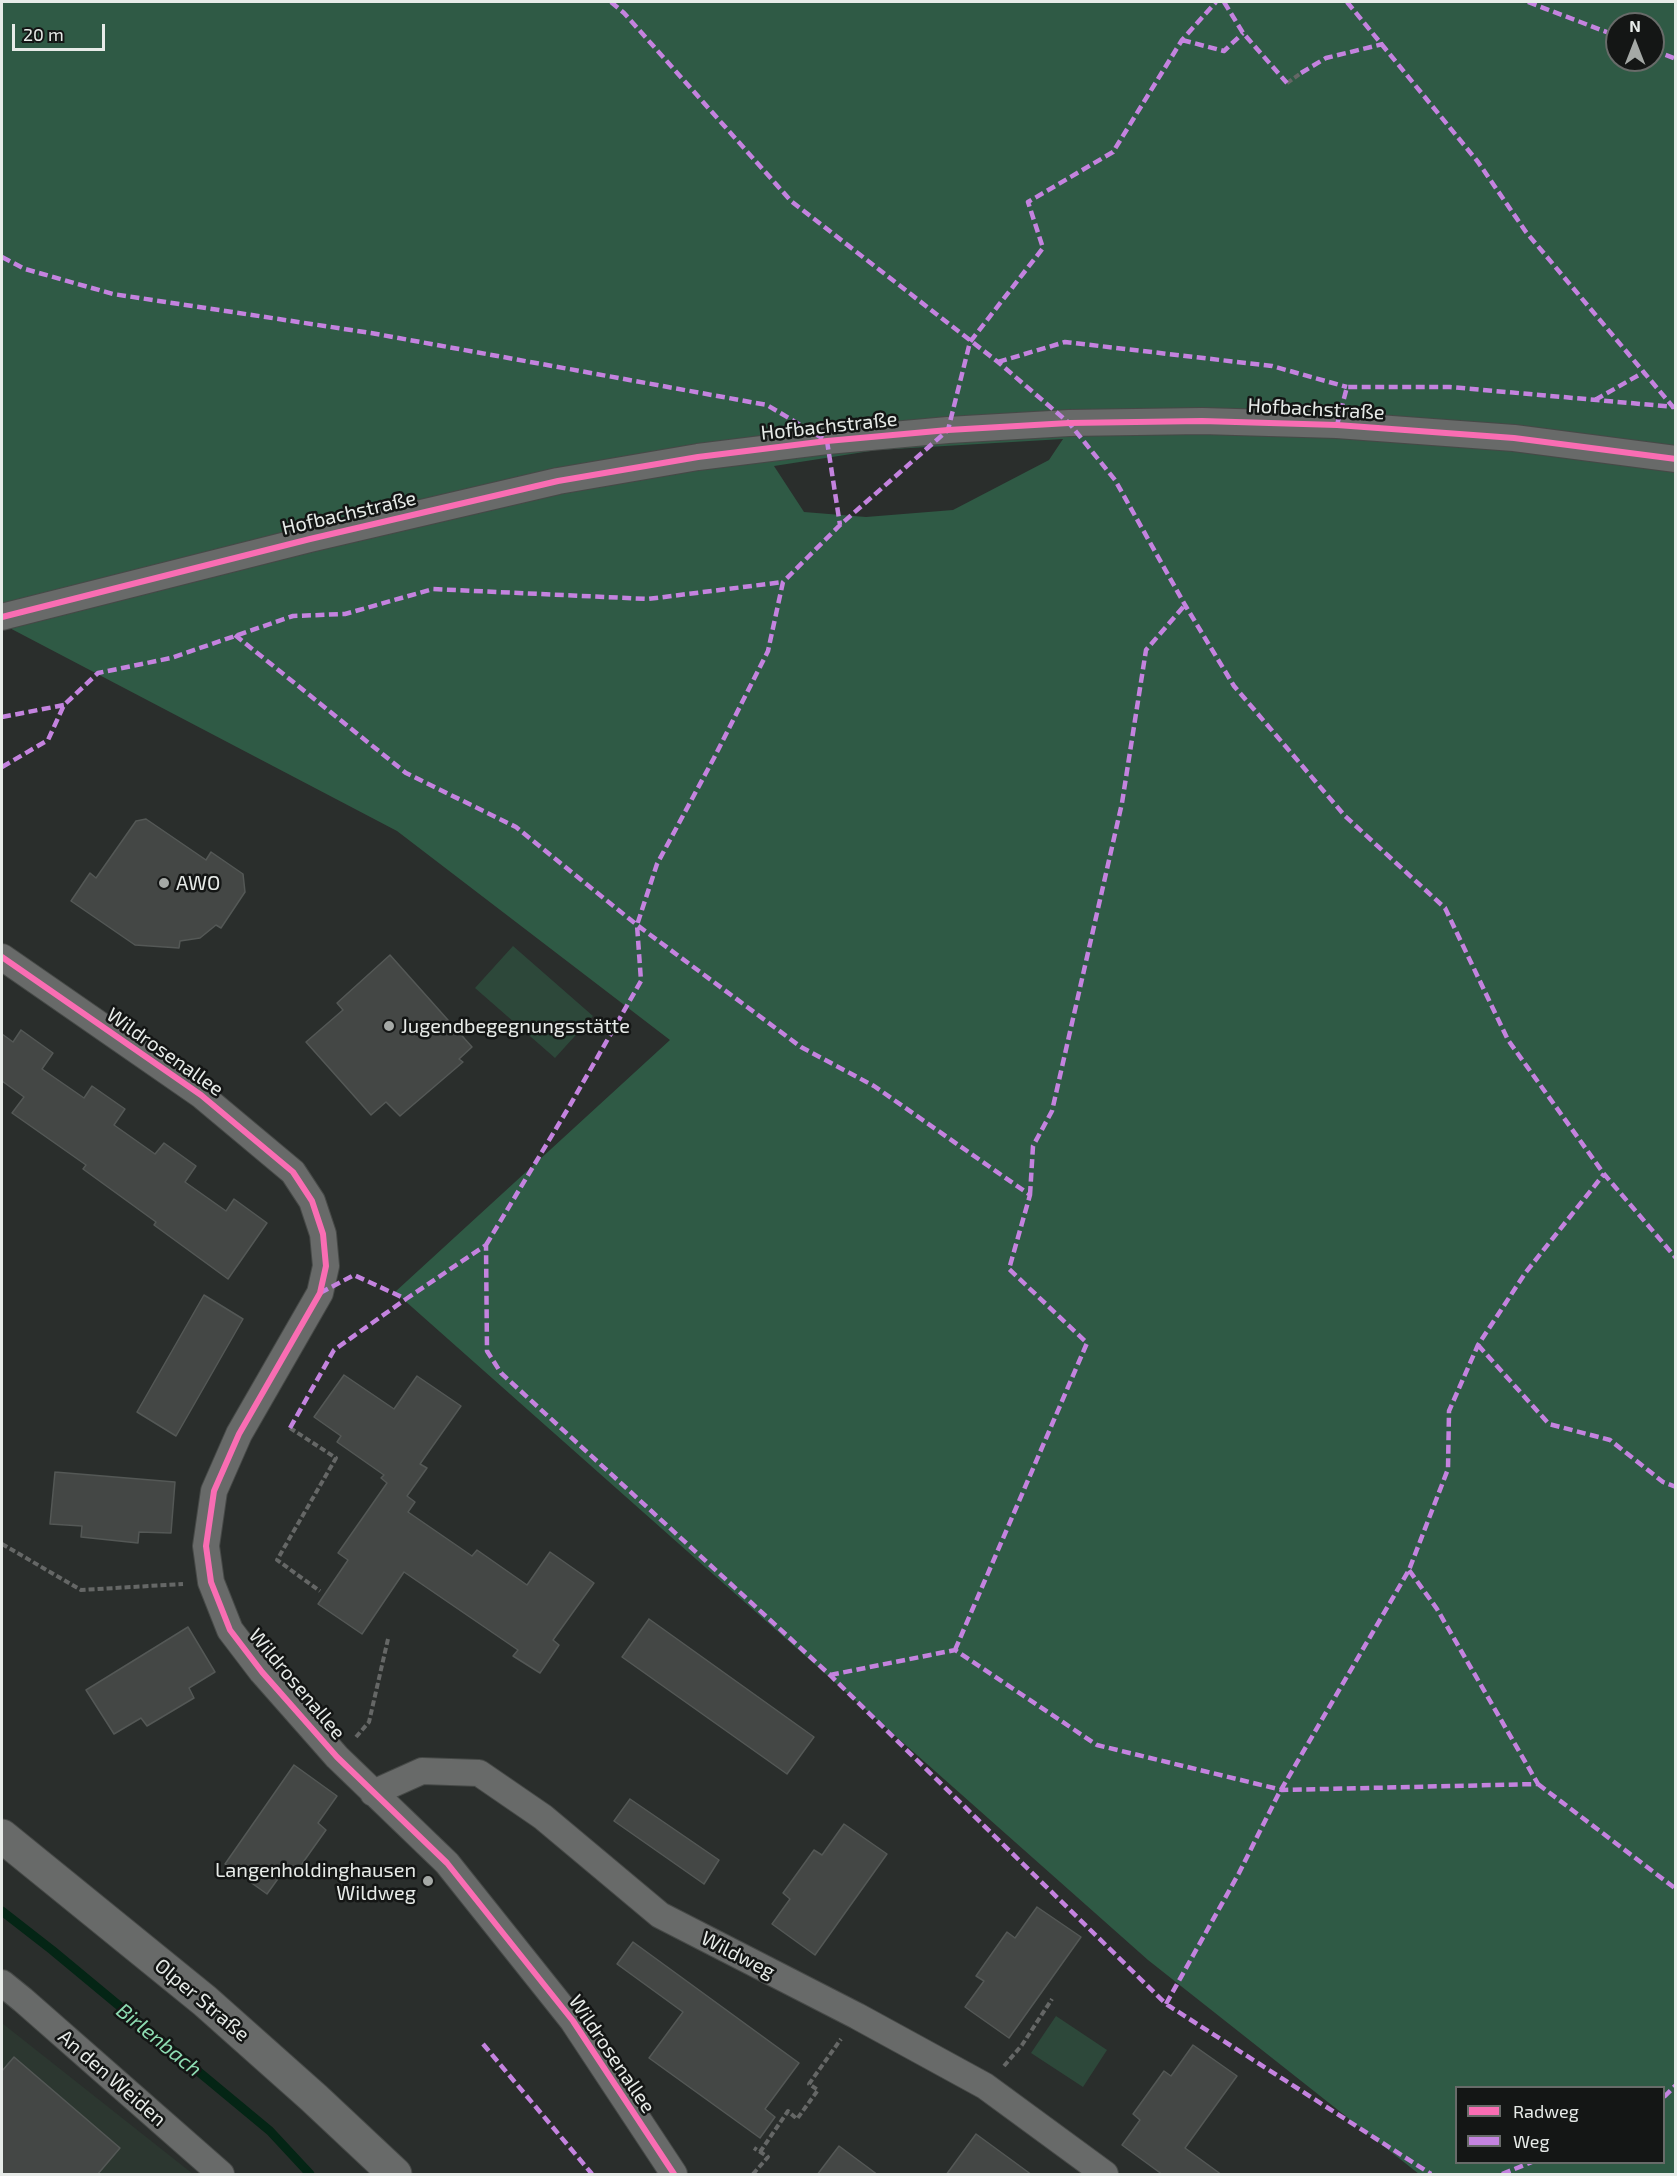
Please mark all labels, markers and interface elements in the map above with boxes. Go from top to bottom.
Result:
scale bar [15,12,108,50]
north arrow [1605,12,1665,72]
text: N [1629,16,1641,35]
text: 20 m [23,23,64,45]
street label: Hofbachstraße [1247,393,1385,425]
street label: Hofbachstraße [760,407,898,445]
street label: Hofbachstraße [280,486,418,540]
place label: AWO [176,871,220,895]
marker: AWO [157,876,171,890]
street label: Wildrosenallee [102,1003,228,1101]
place label: Jugendbegegnungsstätte [401,1014,630,1038]
marker: Jugendbegegnungsstätte [382,1019,396,1033]
street label: Wildrosenallee [244,1624,350,1744]
place label: Langenholdinghausen Wildweg [215,1858,416,1905]
marker: Langenholdinghausen Wildweg [421,1874,435,1888]
street label: Wildweg [697,1926,779,1984]
street label: Olper Straße [150,1954,254,2046]
street label: Wildrosenallee [564,1990,660,2118]
water label: Birlenbach [111,1998,207,2082]
street label: An den Weiden [53,2025,171,2131]
legend [1455,2086,1665,2164]
text: Radweg [1513,2100,1579,2122]
text: Weg [1513,2130,1549,2152]

